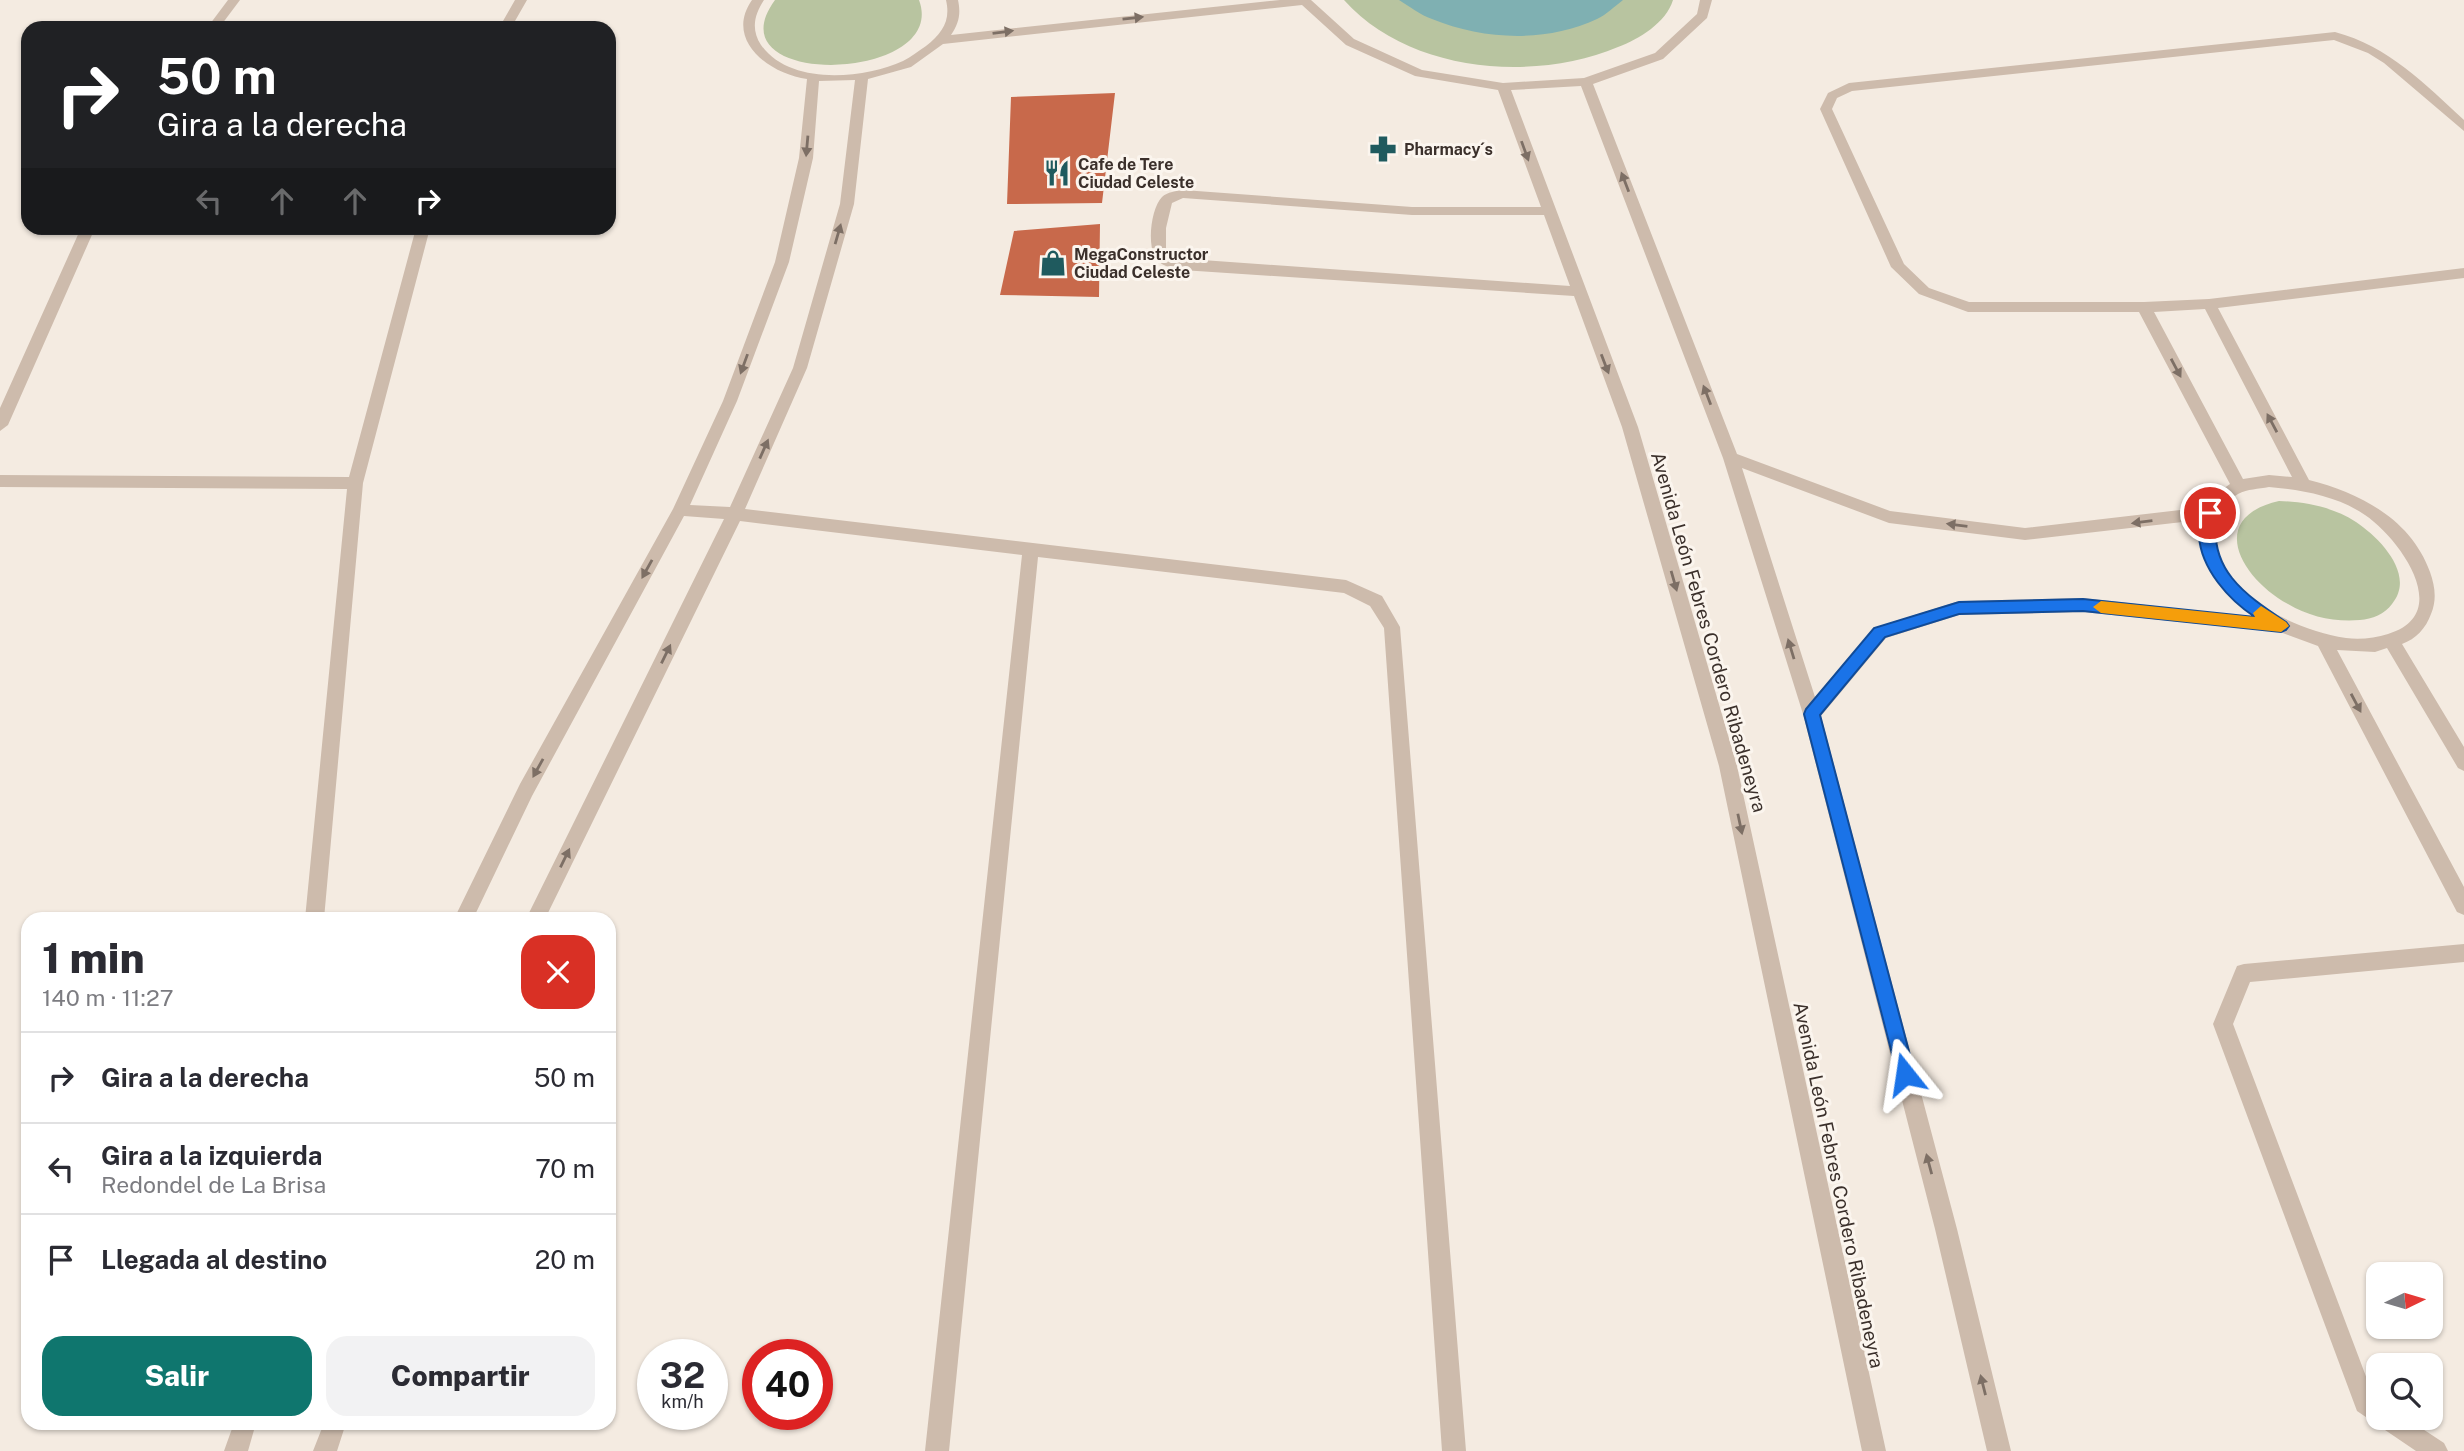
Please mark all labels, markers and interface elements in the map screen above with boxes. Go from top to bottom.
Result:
one-way arrow [1122,12,1144,23]
one-way arrow [992,27,1014,38]
text: 50 m [157,47,277,105]
icon: right [42,49,133,140]
text: Gira a la derecha [157,106,407,143]
pharmacy icon: Pharmacy´s [1368,134,1398,164]
one-way arrow [801,135,812,157]
place label: Pharmacy´s [1404,140,1493,159]
one-way arrow [1520,141,1531,162]
place label: Cafe de Tere Ciudad Celeste [1078,155,1194,192]
restaurant icon: Cafe de Tere Ciudad Celeste [1042,158,1072,188]
one-way arrow [1619,172,1630,193]
icon: left [190,182,228,220]
icon: ahead [263,182,301,220]
icon: ahead [336,182,374,220]
icon: right [409,182,447,220]
one-way arrow [834,223,844,244]
place label: MegaConstructor Ciudad Celeste [1074,245,1209,282]
shop icon: MegaConstructor Ciudad Celeste [1038,248,1068,278]
one-way arrow [739,353,750,374]
one-way arrow [1600,354,1611,375]
one-way arrow [2170,358,2182,378]
one-way arrow [1701,384,1712,405]
one-way arrow [2266,413,2277,433]
one-way arrow [759,438,770,459]
street label: Avenida León Febres Cordero Ribadeneyra [1647,449,1771,815]
pin [2180,483,2240,543]
icon: arrive [2191,494,2229,532]
one-way arrow [2131,516,2153,527]
one-way arrow [1946,520,1968,531]
one-way arrow [641,559,653,579]
one-way arrow [1670,571,1680,592]
one-way arrow [1785,638,1796,659]
one-way arrow [660,644,671,664]
one-way arrow [2351,693,2362,713]
one-way arrow [532,759,544,778]
one-way arrow [1735,813,1746,835]
one-way arrow [559,848,570,868]
text: 1 min [42,933,145,982]
button: close [521,935,595,1009]
text: 140 m · 11:27 [42,984,174,1011]
street label: Avenida León Febres Cordero Ribadeneyra [1789,1000,1889,1370]
position arrow [1868,1037,1942,1111]
icon: right [42,1059,80,1097]
text: Gira a la derecha [101,1062,309,1093]
text: 50 m [534,1062,595,1093]
text: Gira a la izquierda [101,1140,323,1171]
icon: left [42,1150,80,1188]
text: 70 m [535,1153,595,1184]
one-way arrow [1923,1153,1934,1175]
text: Redondel de La Brisa [101,1171,326,1198]
icon: arrive [42,1241,80,1279]
text: Llegada al destino [101,1244,327,1275]
text: 20 m [535,1244,595,1275]
north arrow [2366,1262,2443,1339]
map controls [2366,1262,2443,1430]
button: Salir [42,1336,312,1416]
button: Compartir [326,1336,595,1416]
speed limit sign: 40 [742,1339,833,1430]
button: search [2366,1353,2443,1430]
text: 32 [660,1355,705,1396]
one-way arrow [1977,1374,1988,1396]
text: km/h [661,1391,704,1412]

